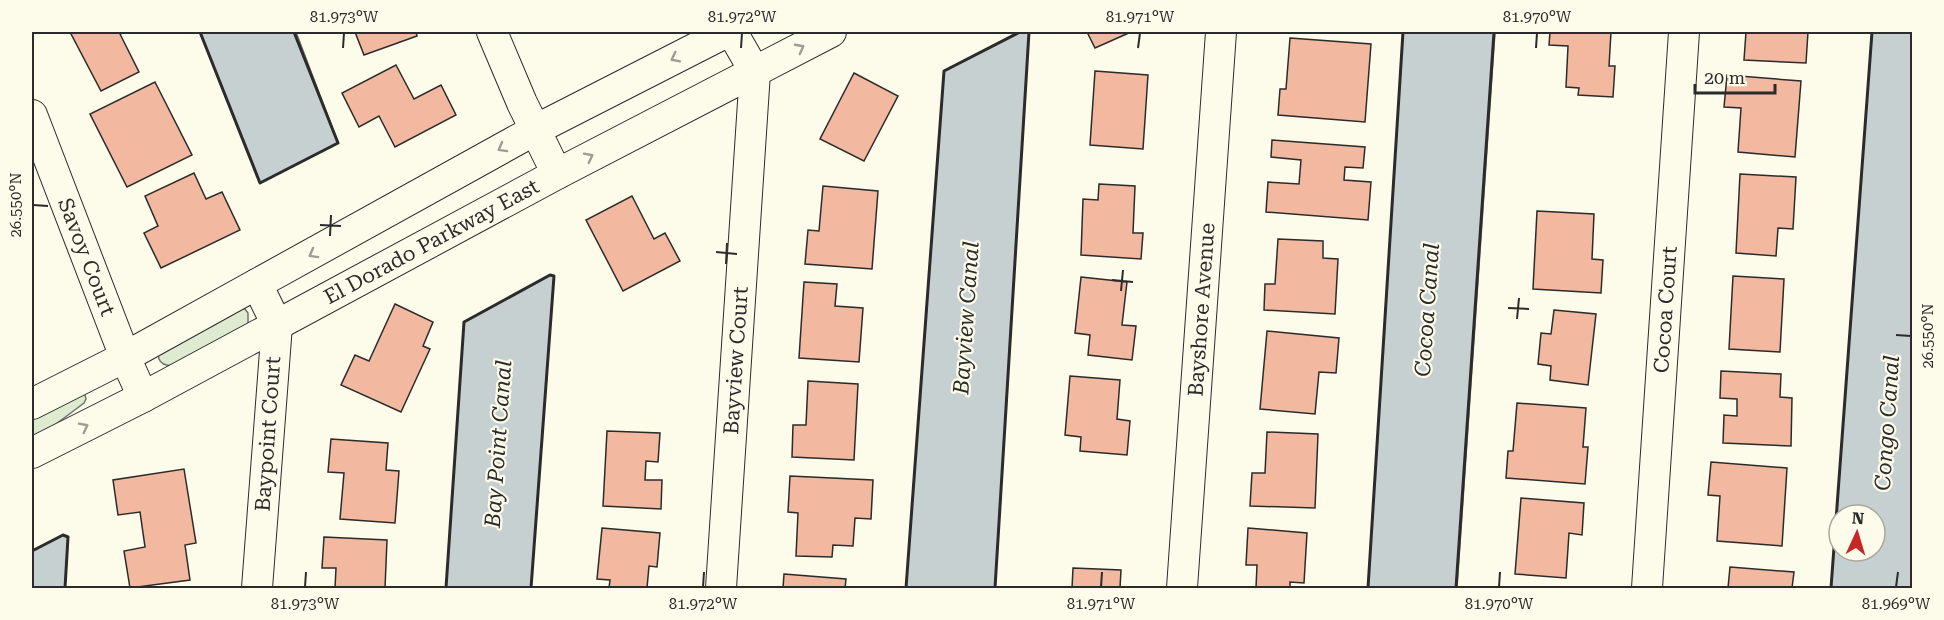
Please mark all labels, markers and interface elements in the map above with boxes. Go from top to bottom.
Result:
text: 81.973°W [310,8,379,26]
text: 81.972°W [708,8,777,26]
text: 81.971°W [1106,8,1175,26]
text: 81.970°W [1503,8,1572,26]
one-way arrow [793,44,804,55]
one-way arrow [670,51,681,62]
scale bar [1695,57,1774,95]
text: 20 m [1704,67,1745,88]
one-way arrow [497,141,508,152]
one-way arrow [583,153,594,164]
text: 26.550°N [7,172,25,238]
street label: El Dorado Parkway East [320,174,543,309]
street label: Savoy Court [53,195,120,319]
street label: Bayshore Avenue [1183,222,1220,397]
water label: Bayview Canal [948,241,984,396]
water label: Cocoa Canal [1410,242,1444,378]
street label: Cocoa Court [1649,245,1682,374]
one-way arrow [309,247,319,258]
street label: Bayview Court [719,285,753,435]
text: 26.550°N [1919,303,1937,369]
water label: Congo Canal [1870,354,1904,492]
street label: Baypoint Court [251,356,285,512]
water label: Bay Point Canal [480,359,516,530]
one-way arrow [78,423,89,435]
north arrow [1827,503,1887,563]
text: N [1851,509,1865,528]
text: 81.973°W [271,595,340,613]
text: 81.972°W [669,595,738,613]
text: 81.971°W [1067,595,1136,613]
text: 81.970°W [1465,595,1534,613]
text: 81.969°W [1862,595,1931,613]

